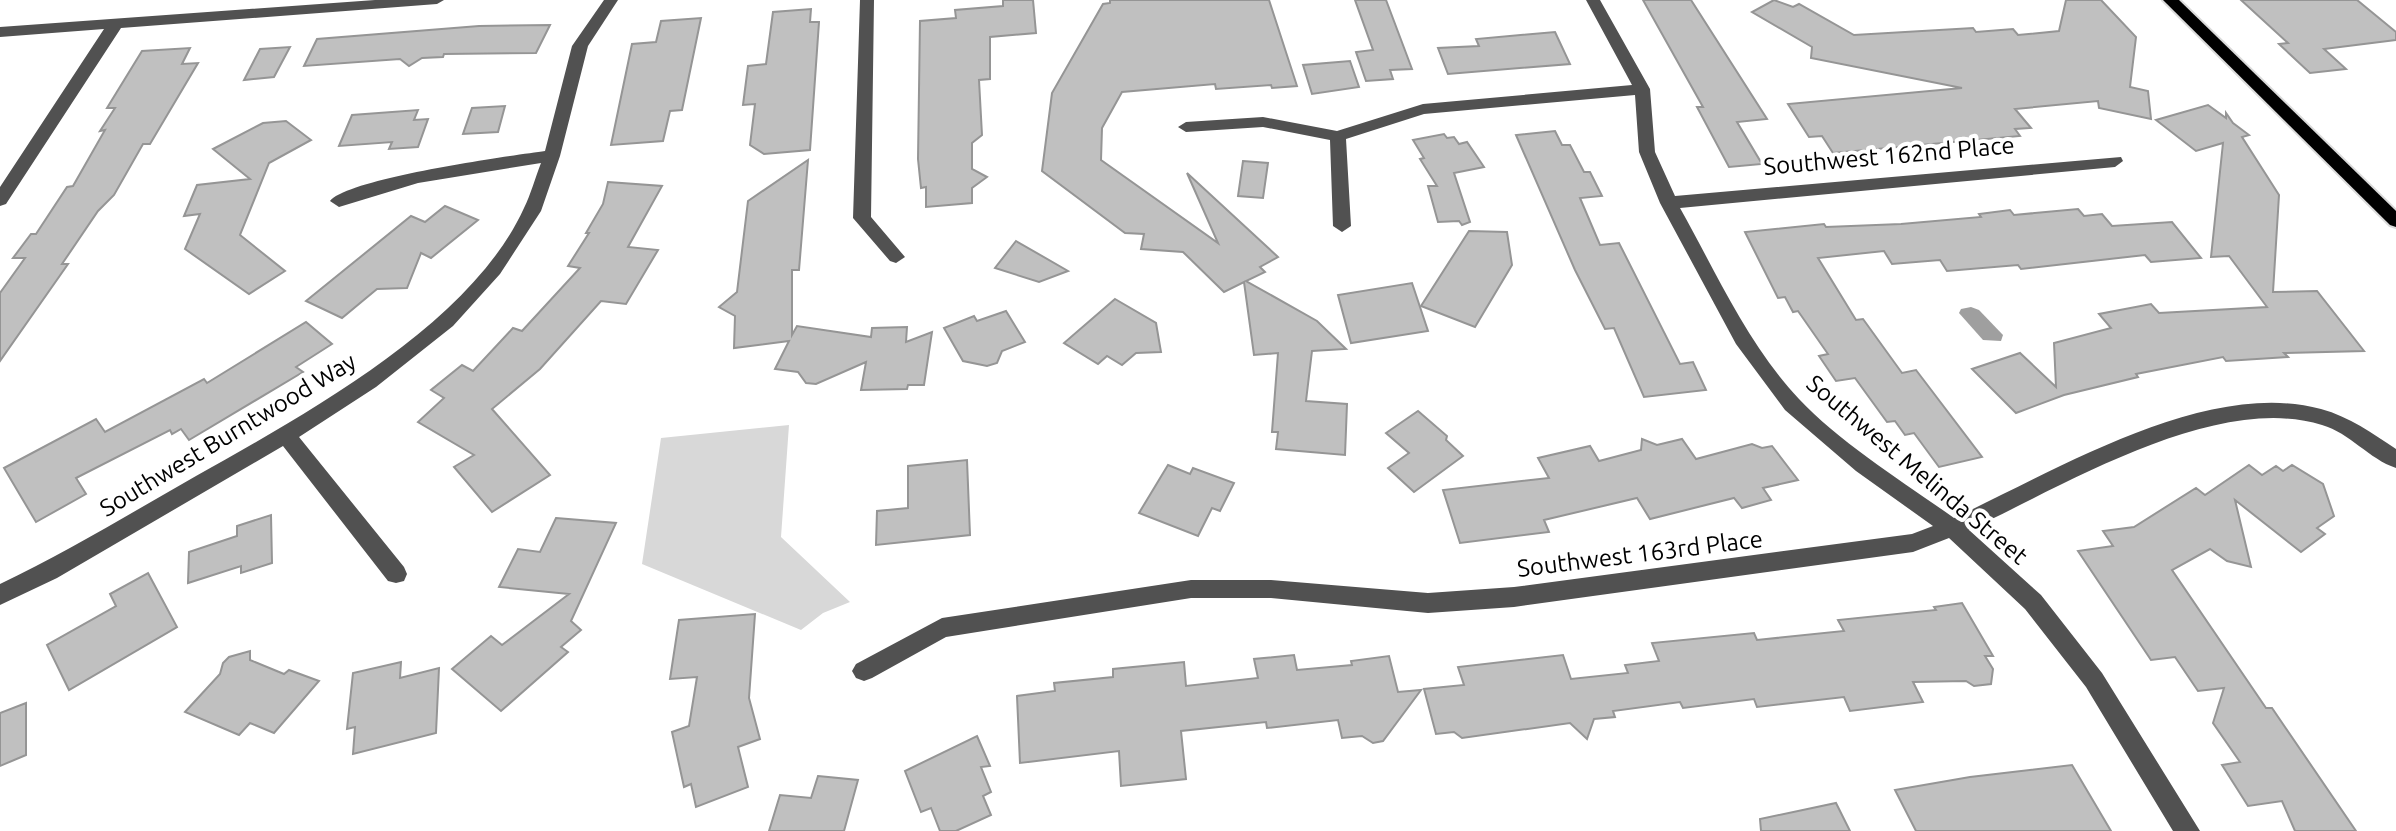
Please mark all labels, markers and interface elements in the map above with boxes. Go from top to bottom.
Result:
street label: Southwest 162nd Place [1762,131,2016,180]
street label: Southwest Burntwood Way [95,347,361,522]
street label: Southwest Melinda Street [1802,369,2033,570]
street label: Southwest 163rd Place [1516,525,1764,582]

